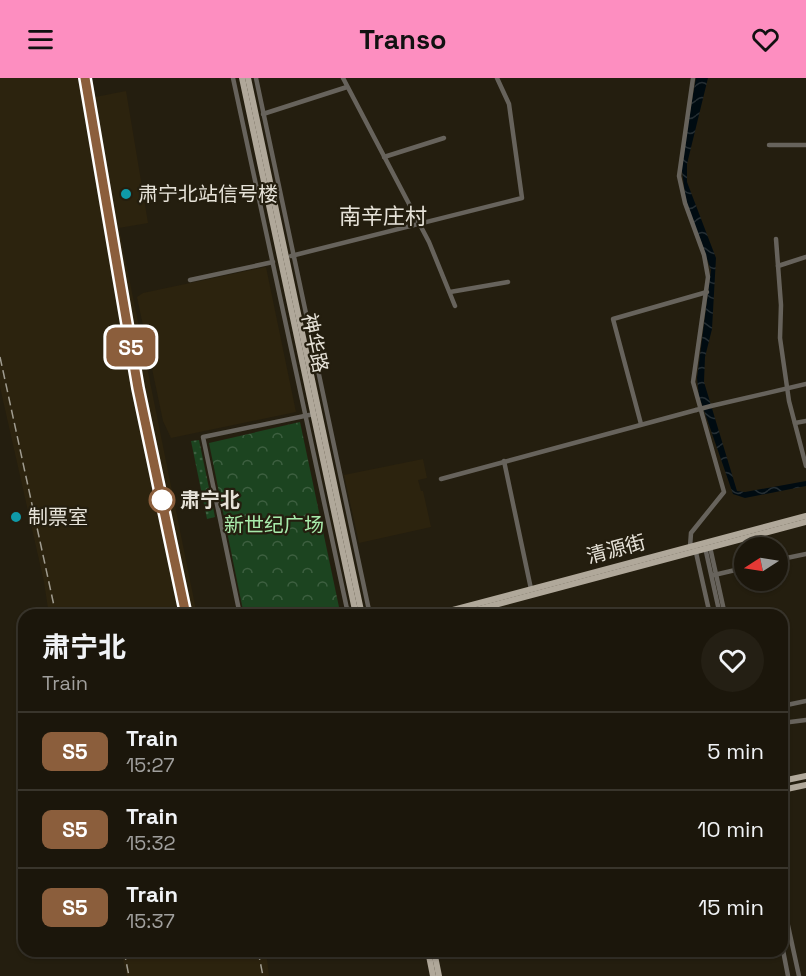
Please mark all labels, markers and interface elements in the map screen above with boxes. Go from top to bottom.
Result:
text: Transo [359,22,447,57]
icon: menu [24,23,57,56]
icon: heart [749,23,782,56]
place label: 肃宁北站信号楼 [138,181,278,207]
marker: 肃宁北站信号楼 [119,187,133,201]
district label: 南辛庄村 [339,202,427,230]
street label: 神华路 [296,311,334,375]
line badge: S5 [104,328,158,366]
text: S5 [118,334,144,361]
marker: 肃宁北 [149,487,175,513]
place label: 肃宁北 [180,487,240,513]
place label: 制票室 [28,504,88,530]
marker: 制票室 [9,510,23,524]
park label: 新世纪广场 [224,512,324,538]
street label: 清源街 [584,529,648,569]
north arrow [734,537,788,591]
map controls [734,537,788,591]
text: 肃宁北 [42,629,126,665]
button: heart [701,629,764,692]
text: Train [42,670,88,696]
text: Train [126,724,178,752]
text: 5 min [707,737,764,765]
text: S5 [62,738,88,765]
text: 15:27 [126,752,175,778]
text: Train [126,802,178,830]
text: 10 min [697,815,764,843]
text: S5 [62,816,88,843]
text: 15:32 [126,830,176,856]
text: Train [126,880,178,908]
text: 15 min [698,893,764,921]
text: S5 [62,894,88,921]
text: 15:37 [126,908,175,934]

